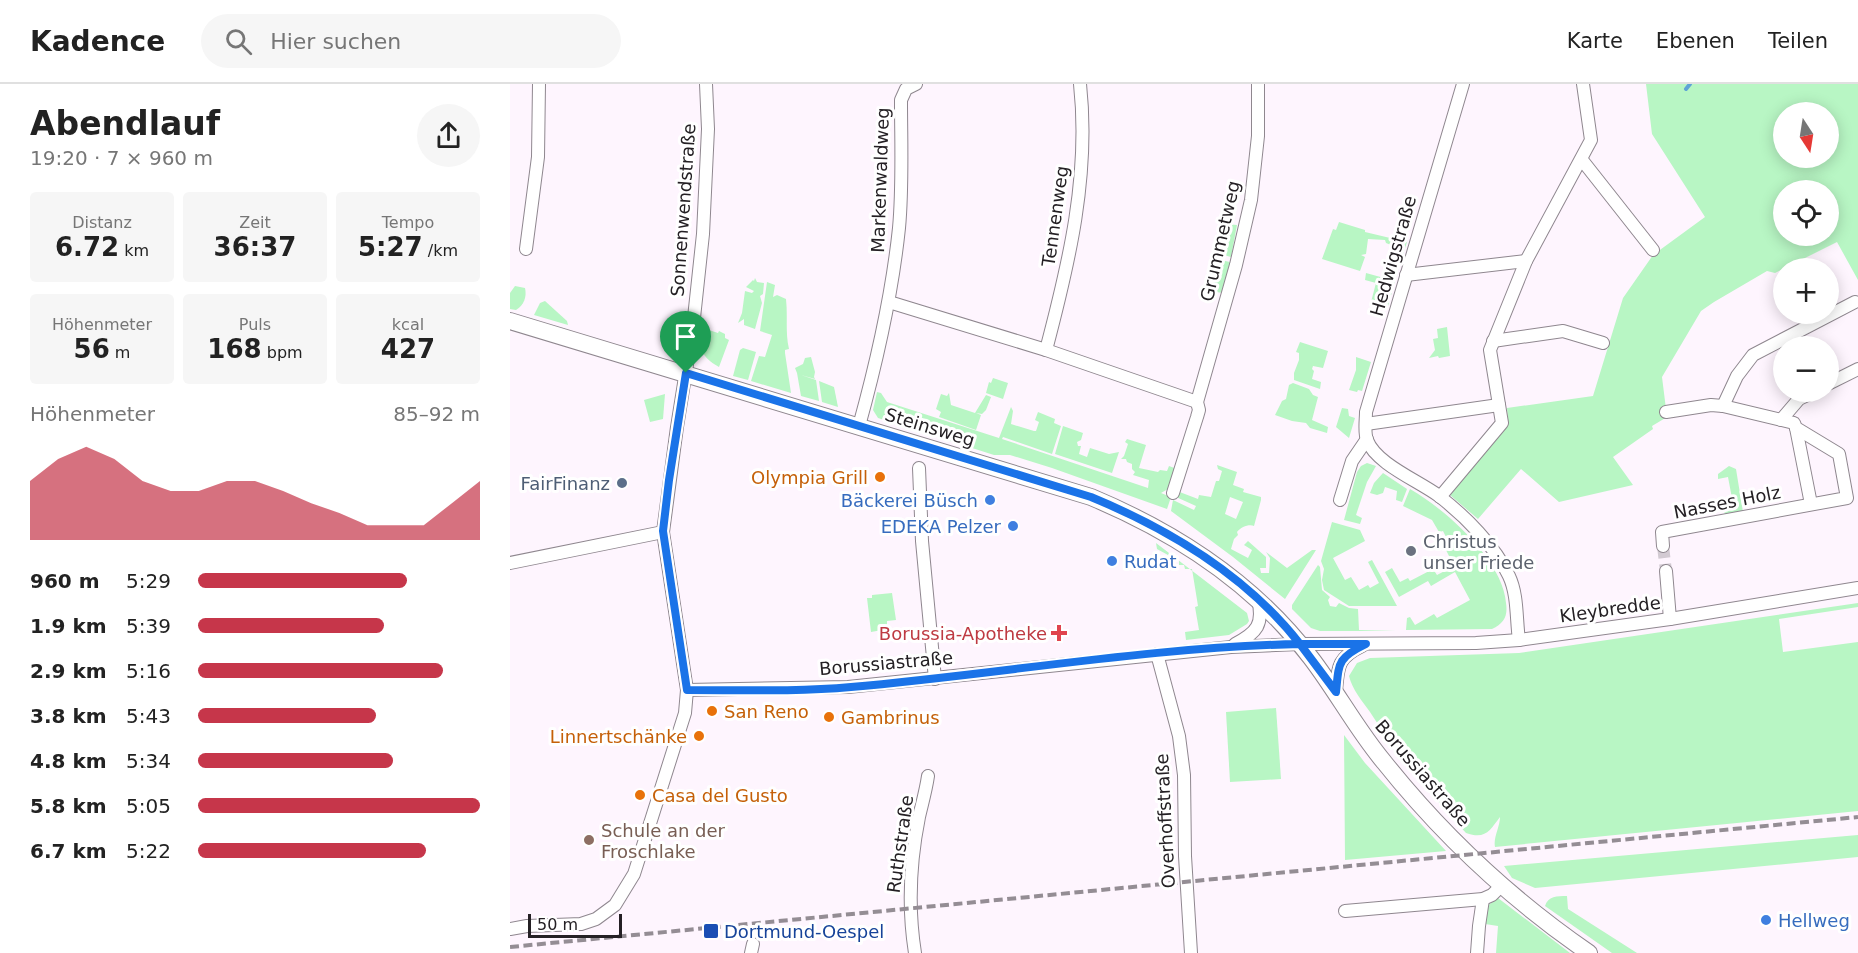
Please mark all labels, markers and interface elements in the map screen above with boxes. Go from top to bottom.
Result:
search box [201,14,621,68]
text: Kadence [30,25,165,58]
icon: search [222,25,255,58]
text: Hier suchen [270,29,401,54]
text: Karte [1567,29,1623,53]
text: Ebenen [1656,29,1735,53]
text: Teilen [1768,29,1828,53]
north arrow [1773,102,1839,168]
map controls [1773,102,1839,402]
text: Abendlauf [30,104,220,143]
button: share [417,104,480,167]
street label: Markenwaldweg [867,107,893,253]
street label: Sonnenwendstraße [666,123,700,297]
text: 19:20 · 7 × 960 m [30,146,213,170]
street label: Tennenweg [1037,164,1072,269]
street label: Grummetweg [1196,179,1244,303]
button: locate [1773,180,1839,246]
street label: Hedwigstraße [1366,193,1420,319]
text: Distanz [72,213,132,232]
text: Zeit [239,213,271,232]
text: Tempo [382,213,434,232]
text: 6.72 [55,232,119,262]
text: 36:37 [214,232,296,262]
text: 5:27 [358,232,423,262]
text: km [119,241,149,260]
text: /km [423,241,458,260]
button: + [1773,258,1839,324]
pin [660,311,711,373]
text: Höhenmeter [52,315,152,334]
text: Puls [239,315,271,334]
text: kcal [392,315,424,334]
icon: arrive [669,320,702,353]
text: 56 [74,334,110,364]
text: 168 [207,334,262,364]
text: 427 [381,334,435,364]
button: − [1773,336,1839,402]
text: m [110,343,130,362]
text: bpm [262,343,303,362]
text: Höhenmeter [30,402,155,426]
text: 85–92 m [393,402,480,426]
street label: Steinsweg [883,403,977,451]
place label: Olympia Grill [751,467,868,488]
marker: Olympia Grill [873,470,887,484]
place label: FairFinanz [521,473,610,494]
marker: FairFinanz [615,476,629,490]
street label: Nasses Holz [1672,481,1782,523]
place label: Bäckerei Büsch [841,490,978,511]
marker: Bäckerei Büsch [983,493,997,507]
place label: EDEKA Pelzer [881,516,1002,537]
marker: EDEKA Pelzer [1006,519,1020,533]
place label: Christus unser Friede [1423,531,1534,573]
marker: Christus unser Friede [1404,544,1418,558]
place label: Rudat [1124,551,1177,572]
marker: Rudat [1105,554,1119,568]
text: 960 m [30,569,100,593]
text: 5:29 [126,569,171,593]
street label: Kleybredde [1558,592,1662,626]
text: 1.9 km [30,614,107,638]
text: 5:39 [126,614,171,638]
place label: Borussia-Apotheke [879,623,1047,644]
marker: Borussia-Apotheke [1052,626,1066,640]
street label: Borussiastraße [818,647,954,679]
text: 2.9 km [30,659,107,683]
text: 5:16 [126,659,171,683]
place label: San Reno [724,701,809,722]
text: 3.8 km [30,704,107,728]
text: 5:43 [126,704,171,728]
marker: San Reno [705,704,719,718]
place label: Gambrinus [841,707,940,728]
marker: Gambrinus [822,710,836,724]
street label: Borussiastraße [1371,715,1475,831]
place label: Linnertschänke [550,726,687,747]
marker: Linnertschänke [692,729,706,743]
text: 4.8 km [30,749,107,773]
text: 5:34 [126,749,171,773]
street label: Overhoffstraße [1151,753,1179,889]
place label: Casa del Gusto [652,785,788,806]
marker: Casa del Gusto [633,788,647,802]
text: 5.8 km [30,794,107,818]
text: 5:05 [126,794,171,818]
street label: Ruthstraße [883,794,917,894]
place label: Schule an der Froschlake [601,820,726,862]
marker: Schule an der Froschlake [582,833,596,847]
text: 6.7 km [30,839,107,863]
text: 5:22 [126,839,171,863]
place label: Hellweg [1778,910,1850,931]
scale bar [528,911,622,938]
marker: Hellweg [1759,913,1773,927]
text: 50 m [537,915,578,934]
place label: Dortmund-Oespel [724,921,884,942]
marker: Dortmund-Oespel [702,922,720,940]

